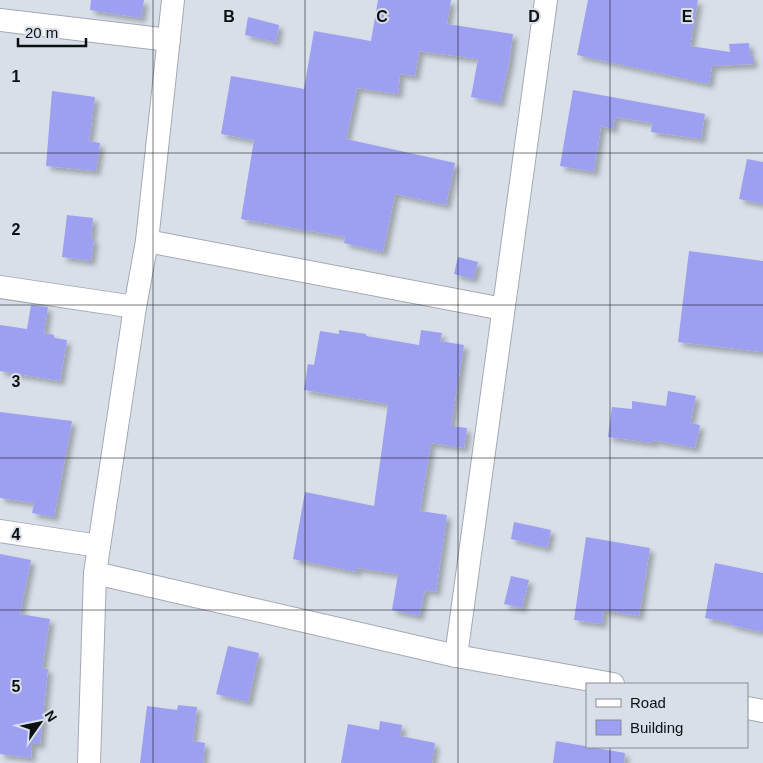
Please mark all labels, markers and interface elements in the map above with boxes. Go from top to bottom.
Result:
text: B [223,8,235,25]
text: C [376,8,388,25]
text: D [528,8,540,25]
text: E [682,8,693,25]
scale bar [18,15,85,47]
text: 20 m [25,24,58,41]
text: 1 [12,68,21,85]
text: 2 [12,221,21,238]
text: 3 [12,373,21,390]
text: 4 [12,526,21,543]
text: 5 [12,678,21,695]
legend [586,683,748,748]
text: Road [630,694,666,711]
north arrow [15,698,65,748]
text: N [41,707,60,725]
text: Building [630,719,683,736]

